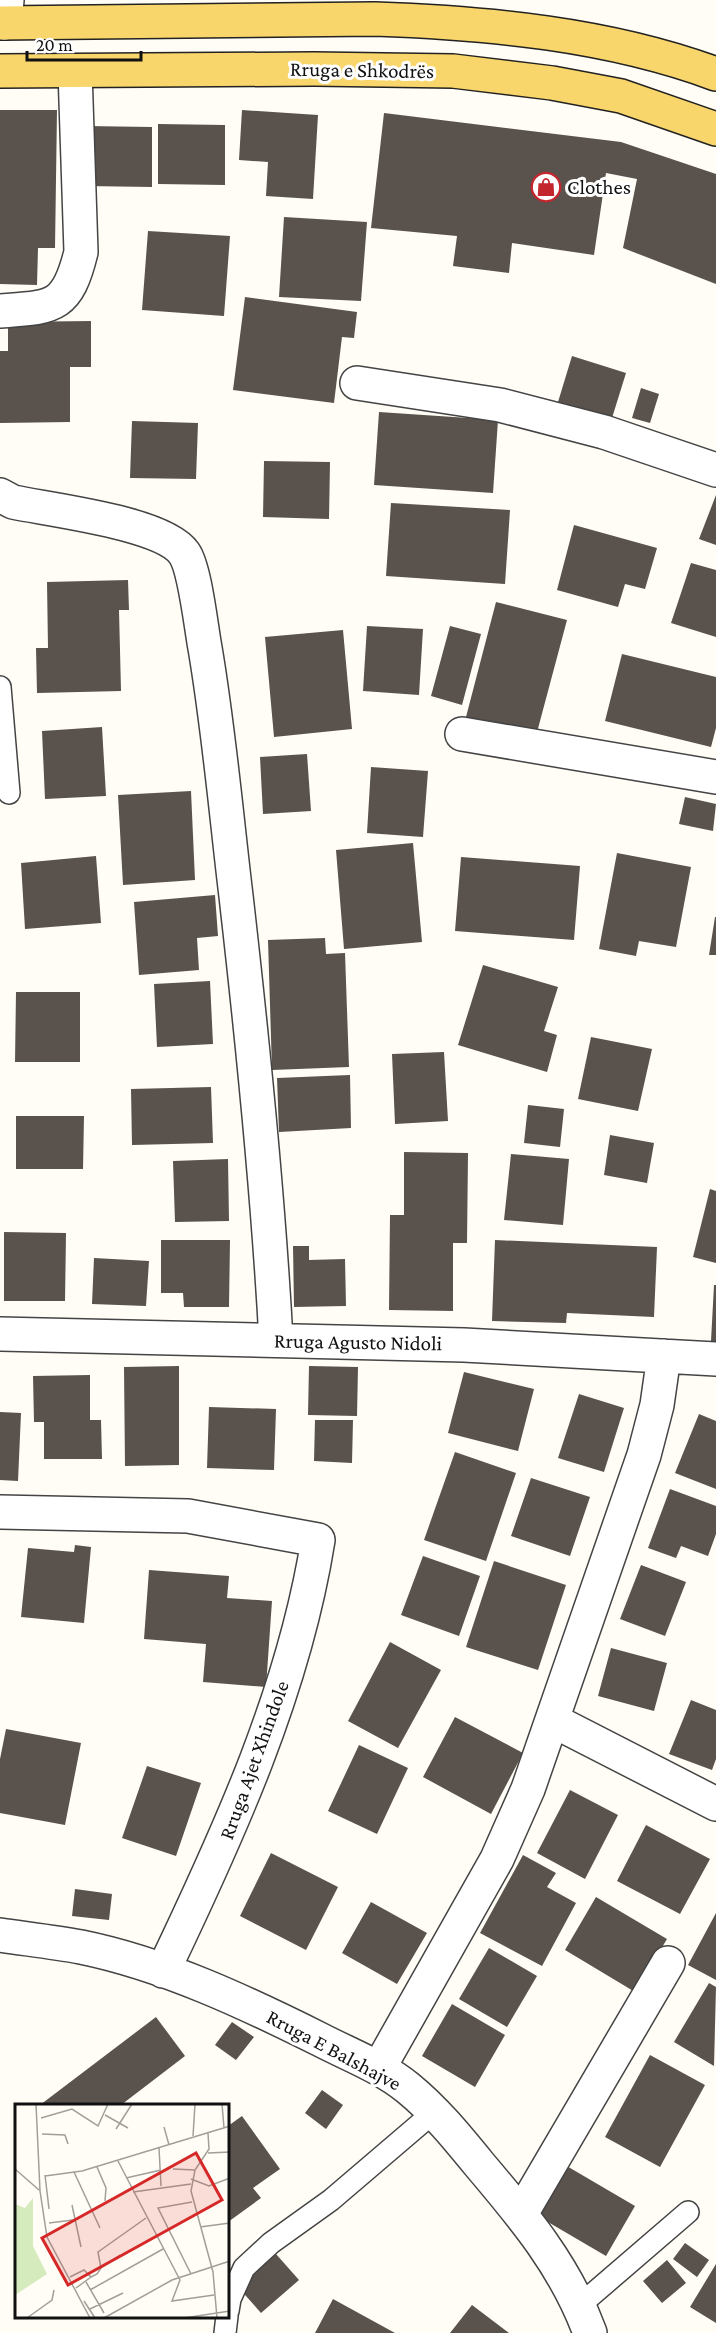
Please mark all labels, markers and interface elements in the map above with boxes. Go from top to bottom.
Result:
scale bar [27,24,141,62]
text: 20 m [36,35,73,55]
street label: Rruga e Shkodrës [290,57,434,83]
shop icon: Clothes [530,171,562,203]
place label: Clothes [567,175,631,199]
street label: Rruga Agusto Nidoli [274,1329,443,1355]
street label: Rruga Ajet Xhindole [214,1677,294,1843]
street label: Rruga E Balshajve [263,2004,405,2096]
inset map [15,2104,230,2318]

